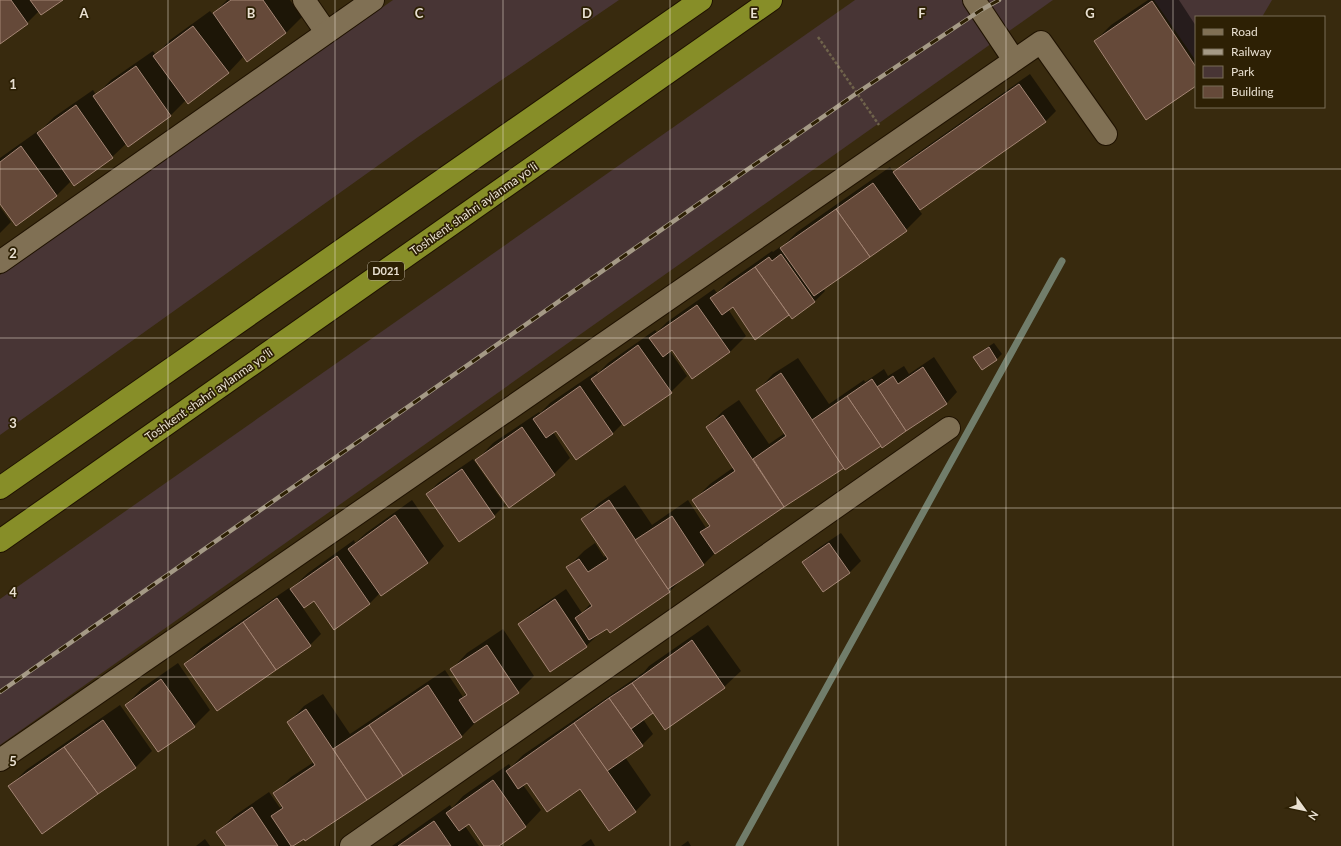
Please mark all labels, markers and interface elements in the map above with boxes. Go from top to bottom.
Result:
text: A [78,5,89,21]
text: B [247,5,256,21]
text: C [415,5,424,21]
text: D [582,5,592,21]
text: E [750,5,758,21]
text: F [918,5,926,21]
text: G [1085,5,1095,21]
legend [1195,16,1325,108]
text: Road [1231,24,1258,39]
text: Railway [1231,44,1272,59]
text: Park [1231,64,1255,79]
text: 1 [9,76,17,92]
text: Building [1231,84,1274,99]
street label: Toshkent shahri aylanma yoʻli [407,159,541,258]
text: 2 [9,245,17,261]
road number: D021 [368,262,404,280]
street label: Toshkent shahri aylanma yoʻli [142,345,276,444]
text: 3 [9,415,17,431]
text: 4 [9,584,17,600]
text: 5 [9,753,17,769]
north arrow [1285,790,1325,830]
text: N [1306,809,1322,823]

